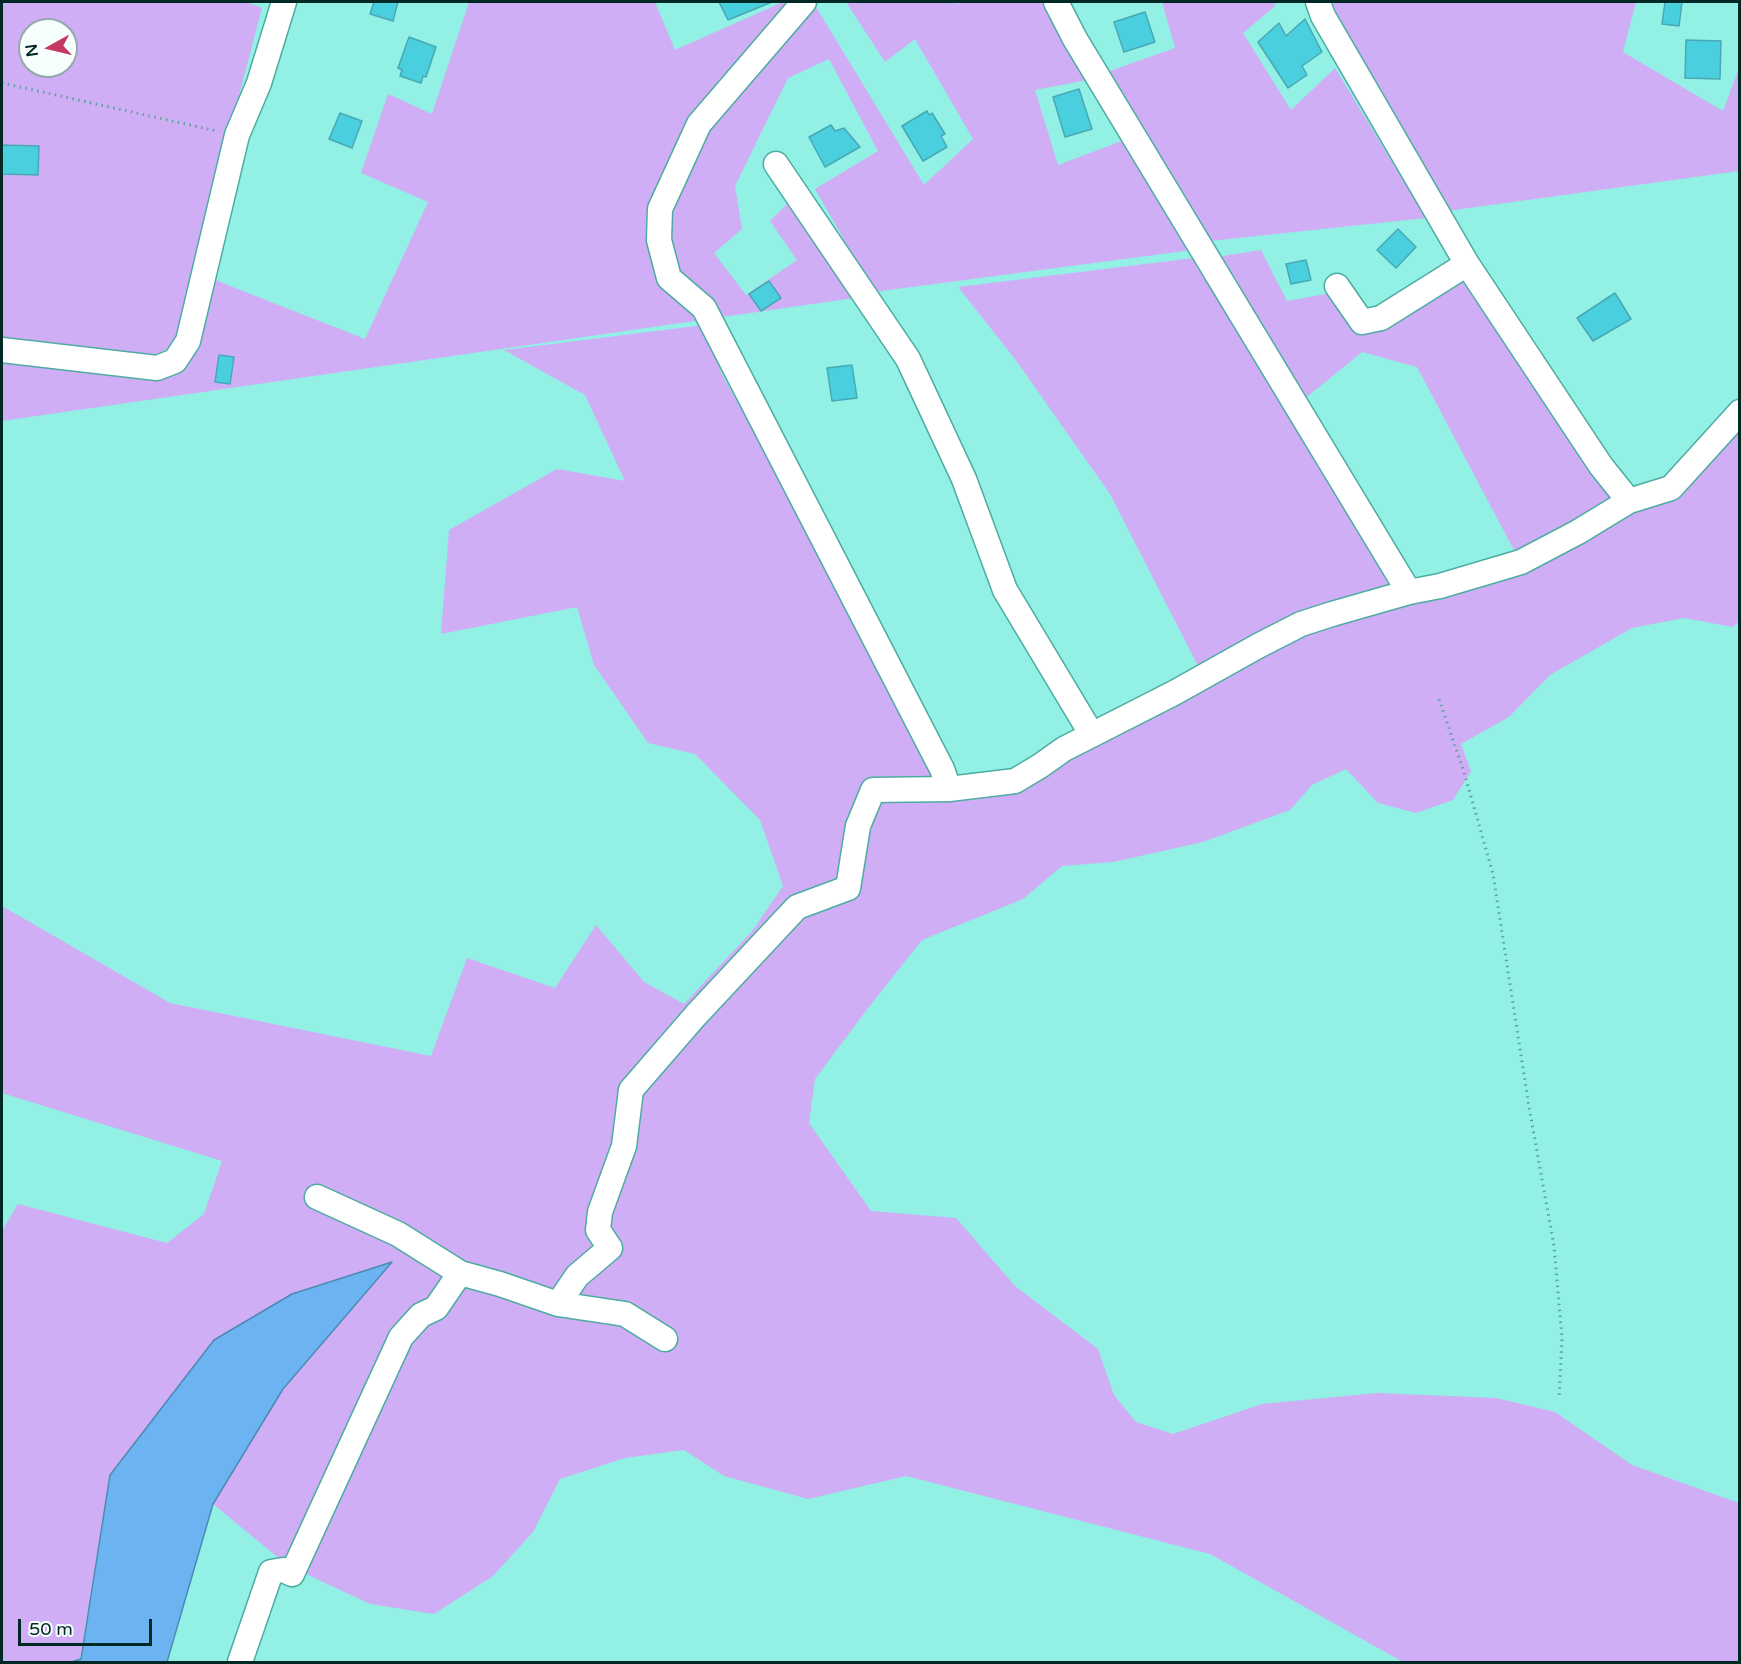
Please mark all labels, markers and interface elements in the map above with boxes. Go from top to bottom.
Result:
north arrow [18,18,78,78]
text: N [21,42,43,58]
scale bar [21,1607,154,1645]
text: 50 m [29,1618,73,1640]

